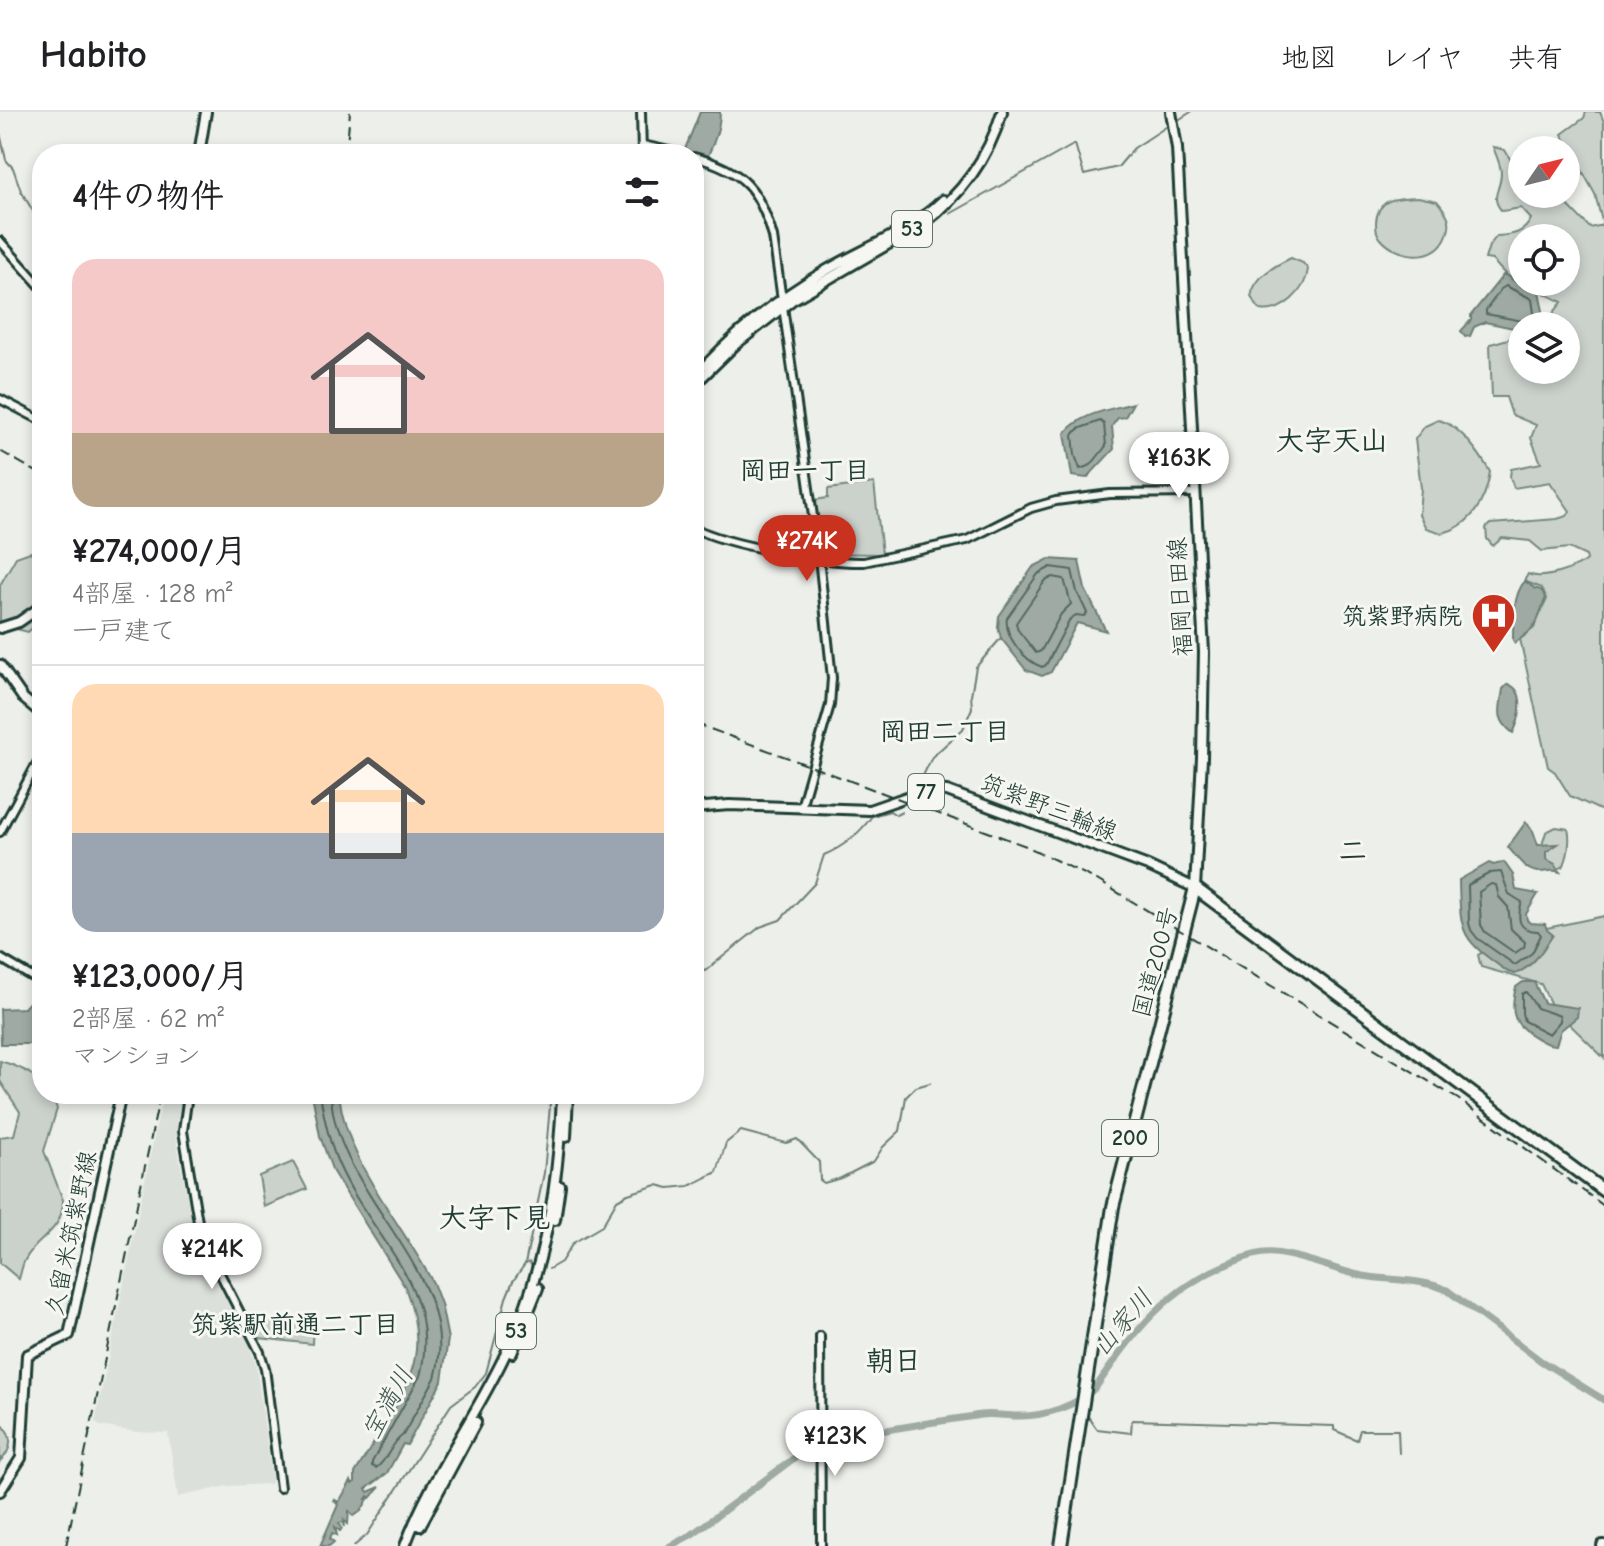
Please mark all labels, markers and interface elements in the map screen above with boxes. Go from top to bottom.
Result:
text: Habito [40,33,147,77]
text: 地図 [1281,42,1337,74]
text: レイヤ [1381,42,1464,74]
text: 共有 [1508,42,1564,74]
north arrow [1508,136,1580,208]
map controls [1508,136,1580,384]
icon: filters [620,170,664,214]
text: 4件の物件 [72,176,224,216]
road number: 53 [892,211,932,247]
button: locate [1508,224,1580,296]
icon: home [296,311,440,455]
button: layers [1508,312,1580,384]
district label: 大字天山 [1276,425,1388,457]
pin: ¥163K [1123,432,1235,500]
text: ¥163K [1147,443,1211,473]
district label: 岡田一丁目 [740,456,870,486]
pin: ¥274K [751,515,863,583]
text: ¥274K [776,526,838,556]
text: ¥274,000/月 [72,531,248,571]
street label: 福岡日田線 [1163,536,1197,658]
text: 4部屋 · 128 m² [72,579,232,609]
hospital icon: 筑紫野病院 [1469,592,1517,655]
place label: 筑紫野病院 [1342,602,1462,630]
text: 一戸建て [72,616,176,646]
district label: 岡田二丁目 [880,717,1010,747]
icon: home [296,736,440,880]
street label: 筑紫野三輪線 [977,768,1121,846]
road number: 77 [908,774,944,810]
district label: 二 [1339,835,1367,867]
street label: 国道200号 [1127,903,1183,1021]
text: ¥123,000/月 [72,956,250,996]
text: 2部屋 · 62 m² [72,1004,224,1034]
text: マンション [72,1041,201,1071]
road number: 200 [1102,1120,1158,1156]
street label: 久留米筑紫野線 [40,1148,102,1318]
district label: 大字下見 [439,1202,551,1234]
pin: ¥214K [156,1223,268,1291]
text: ¥214K [181,1234,243,1264]
water label: 山家川 [1086,1283,1160,1363]
district label: 筑紫駅前通二丁目 [191,1310,399,1340]
road number: 53 [496,1313,536,1349]
district label: 朝日 [866,1345,922,1377]
water label: 宝満川 [356,1362,420,1444]
pin: ¥123K [779,1410,891,1478]
text: ¥123K [803,1421,867,1451]

